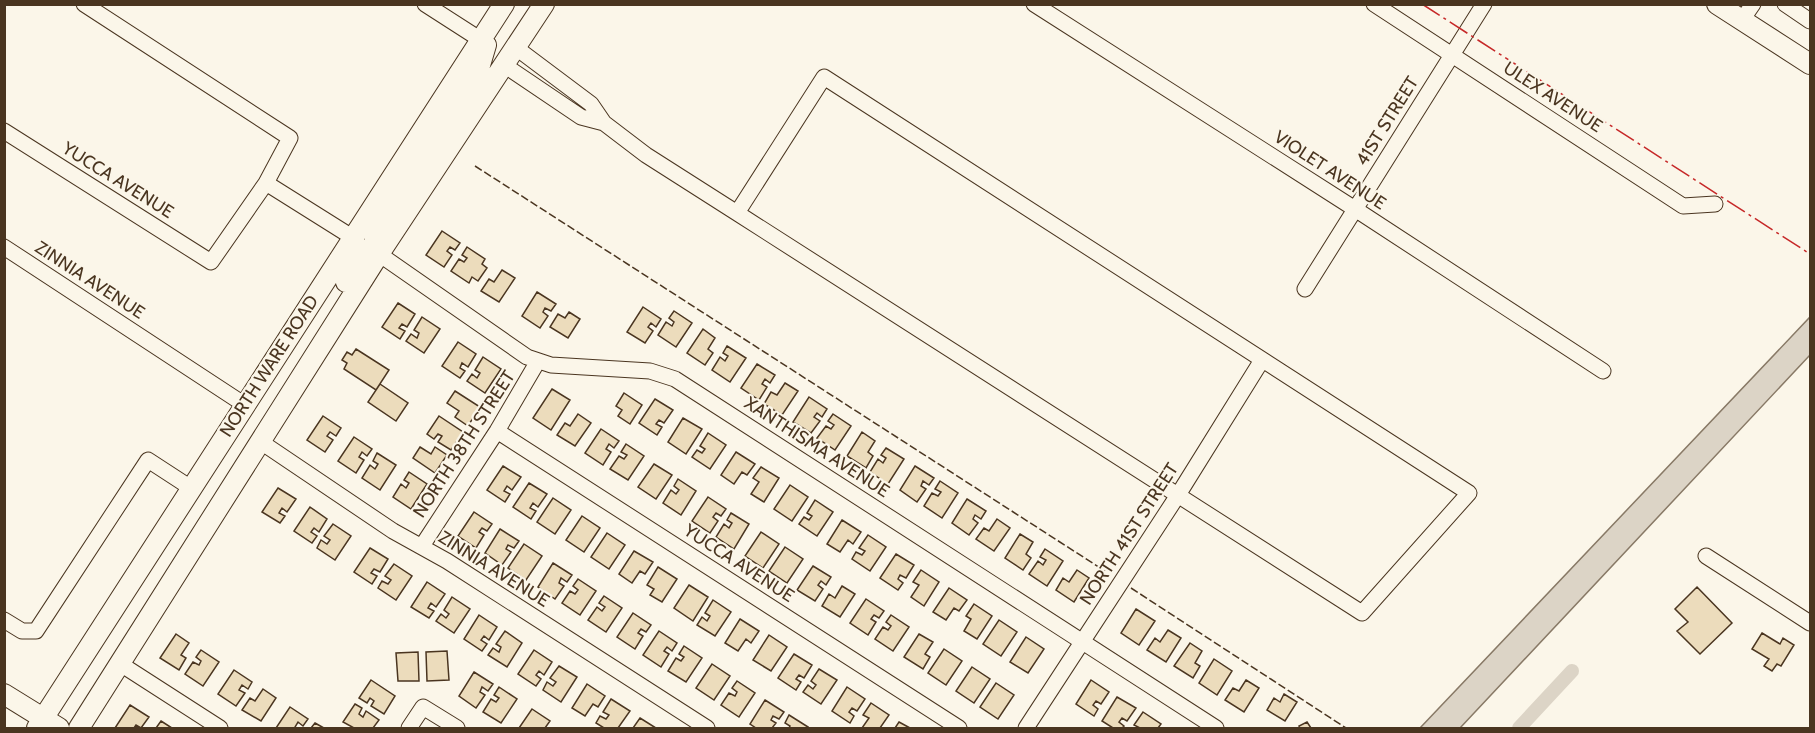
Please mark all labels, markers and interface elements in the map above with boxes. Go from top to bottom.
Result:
street label: ULEX AVENUE [1499,57,1607,137]
street label: 41ST STREET [1351,72,1423,170]
street label: VIOLET AVENUE [1270,126,1390,214]
street label: YUCCA AVENUE [57,136,178,223]
street label: ZINNIA AVENUE [31,236,149,324]
street label: NORTH WARE ROAD [215,291,323,441]
street label: NORTH 38TH STREET [408,366,520,522]
street label: XANTHISMA AVENUE [740,392,894,502]
street label: NORTH 41ST STREET [1075,459,1183,609]
street label: YUCCA AVENUE [679,519,798,607]
street label: ZINNIA AVENUE [435,526,553,612]

